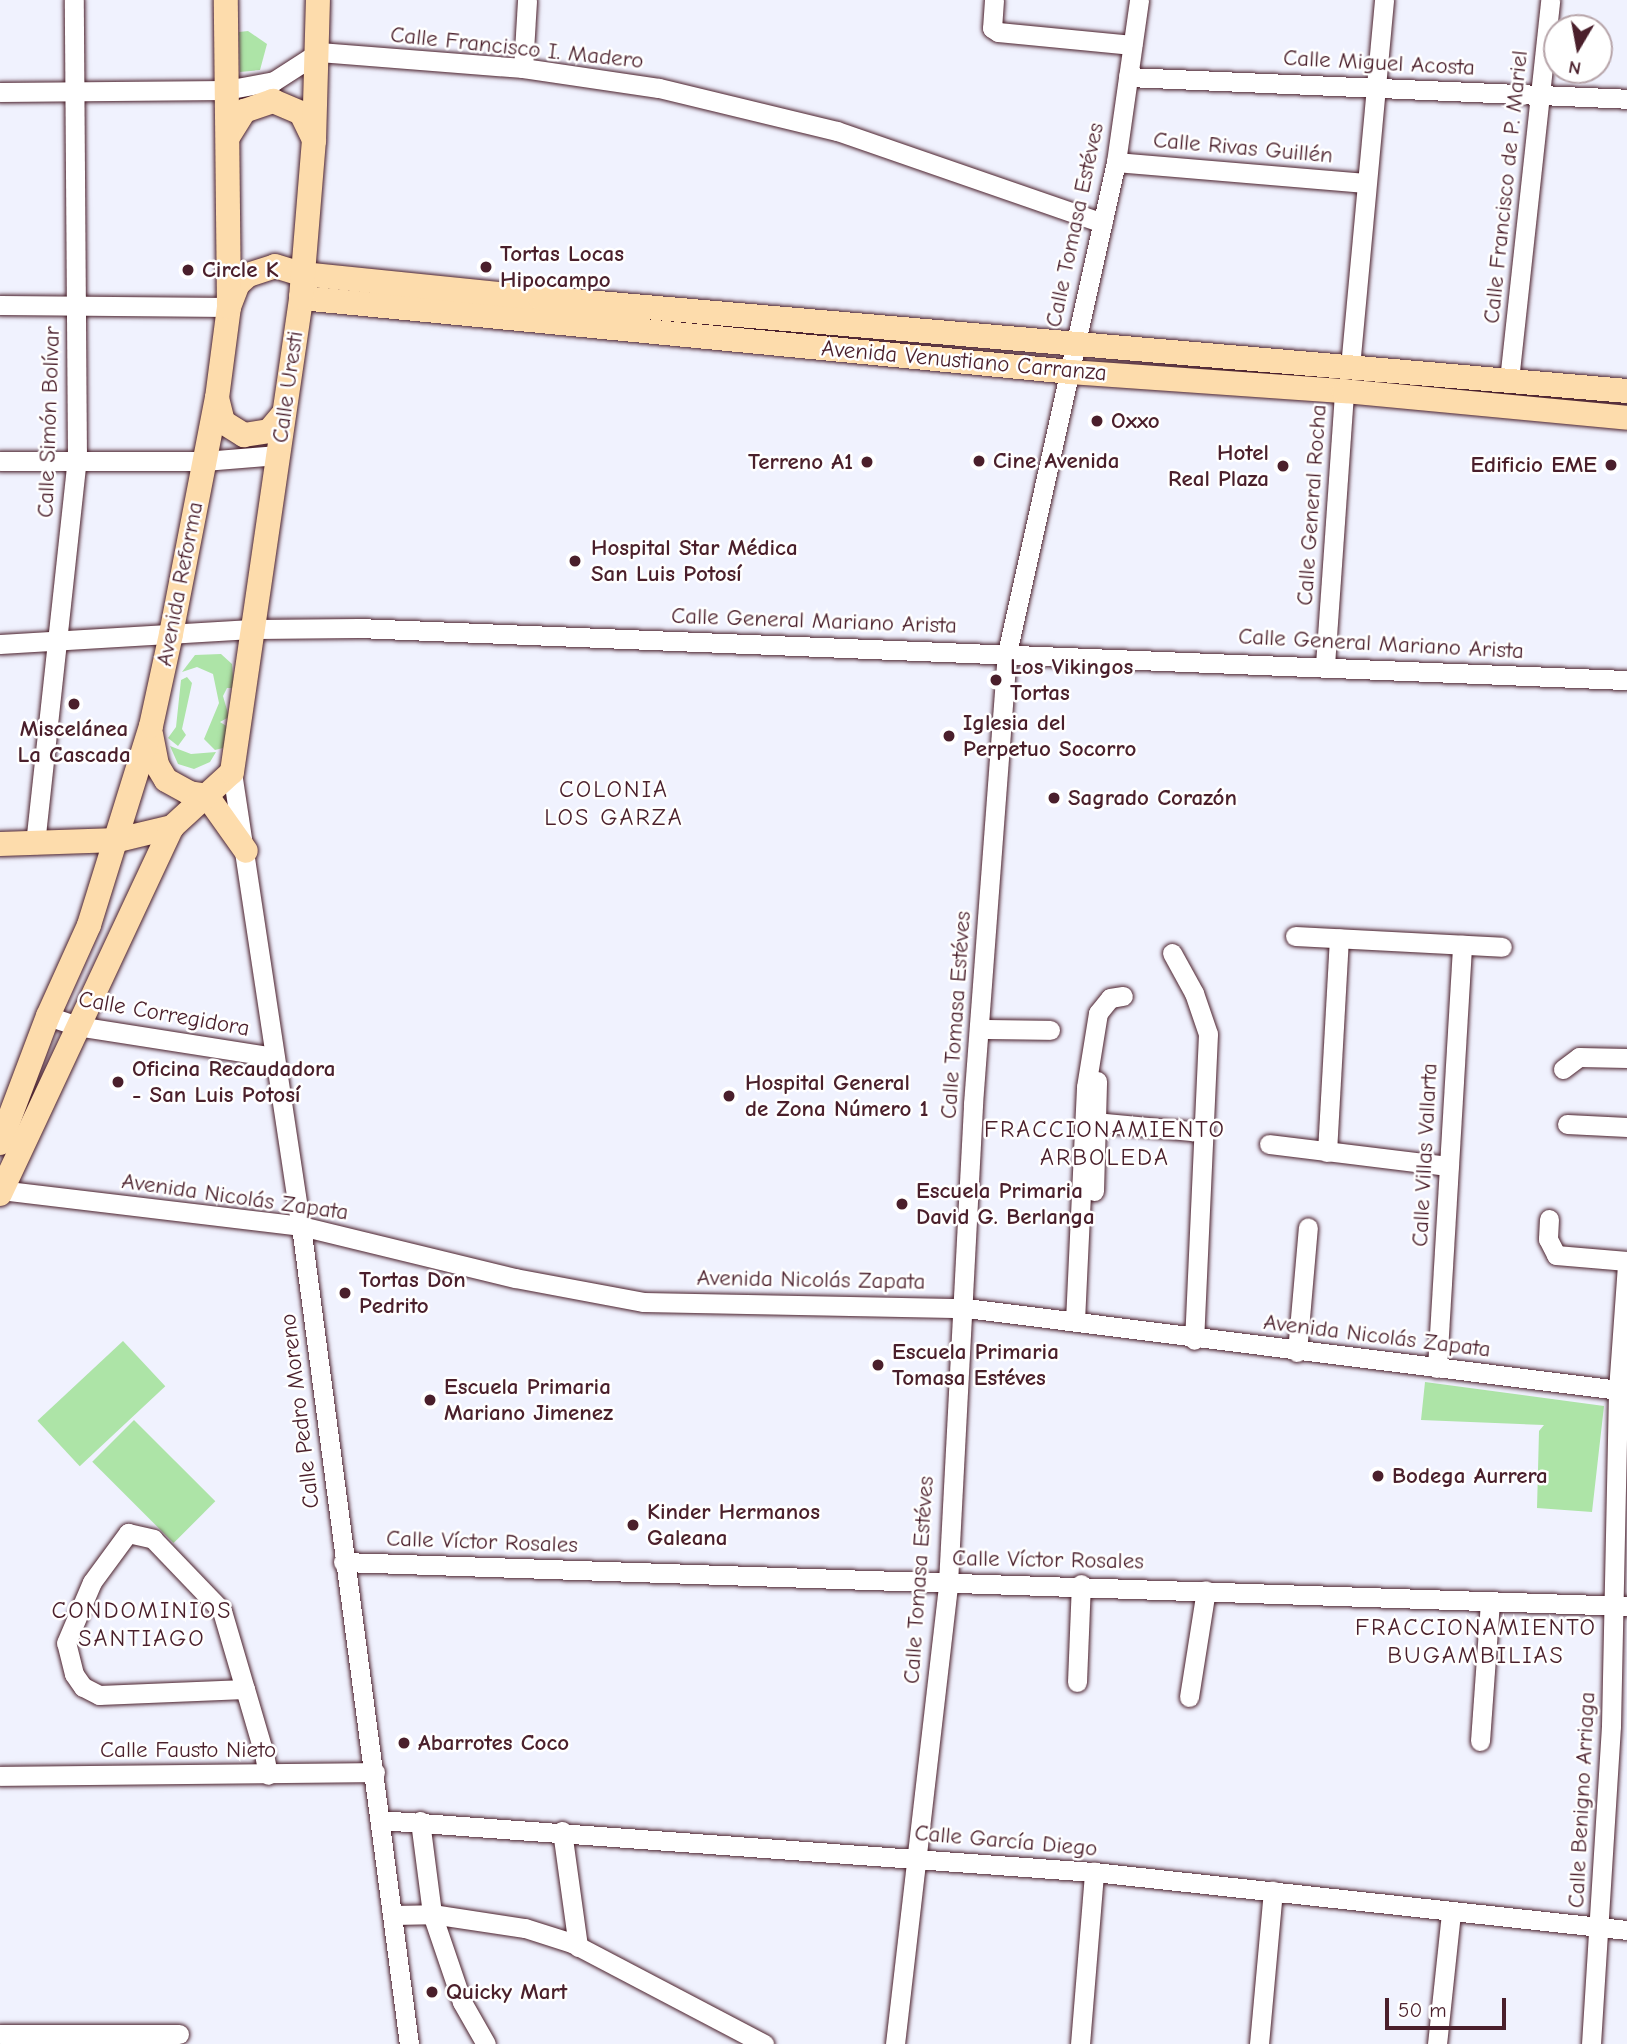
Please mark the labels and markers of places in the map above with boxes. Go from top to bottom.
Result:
place label: Tortas Locas Hipocampo [500,240,624,294]
place label: Circle K [202,256,279,284]
marker: Tortas Locas Hipocampo [478,259,494,275]
marker: Circle K [180,262,196,278]
place label: Oxxo [1111,407,1160,435]
marker: Oxxo [1089,413,1105,429]
place label: Hotel Real Plaza [1168,439,1269,493]
place label: Cine Avenida [993,447,1120,475]
place label: Terreno A1 [748,448,853,476]
place label: Edificio EME [1471,451,1597,479]
marker: Cine Avenida [971,453,987,469]
marker: Terreno A1 [859,454,875,470]
marker: Edificio EME [1603,457,1619,473]
marker: Hotel Real Plaza [1275,458,1291,474]
place label: Hospital Star Médica San Luis Potosí [591,534,798,588]
marker: Hospital Star Médica San Luis Potosí [565,551,585,571]
place label: Los Vikingos Tortas [1010,653,1133,707]
marker: Los Vikingos Tortas [988,672,1004,688]
marker: Miscelánea La Cascada [66,696,82,712]
place label: Iglesia del Perpetuo Socorro [963,709,1136,763]
place label: Miscelánea La Cascada [17,715,131,769]
marker: Iglesia del Perpetuo Socorro [941,728,957,744]
place label: Sagrado Corazón [1068,784,1237,812]
marker: Sagrado Corazón [1046,790,1062,806]
place label: Oficina Recaudadora - San Luis Potosí [132,1055,335,1109]
place label: Hospital General de Zona Número 1 [745,1069,929,1123]
marker: Oficina Recaudadora - San Luis Potosí [110,1074,126,1090]
marker: Hospital General de Zona Número 1 [719,1086,739,1106]
place label: Escuela Primaria David G. Berlanga [916,1177,1095,1231]
marker: Escuela Primaria David G. Berlanga [894,1196,910,1212]
place label: Tortas Don Pedrito [359,1266,466,1320]
marker: Tortas Don Pedrito [337,1285,353,1301]
place label: Escuela Primaria Tomasa Estéves [892,1338,1059,1392]
marker: Escuela Primaria Tomasa Estéves [870,1357,886,1373]
place label: Escuela Primaria Mariano Jimenez [444,1373,613,1427]
marker: Escuela Primaria Mariano Jimenez [422,1392,438,1408]
place label: Bodega Aurrera [1392,1462,1548,1490]
marker: Bodega Aurrera [1370,1468,1386,1484]
place label: Kinder Hermanos Galeana [647,1498,820,1552]
marker: Kinder Hermanos Galeana [625,1517,641,1533]
place label: Abarrotes Coco [418,1729,569,1757]
marker: Abarrotes Coco [396,1735,412,1751]
place label: Quicky Mart [446,1978,567,2006]
marker: Quicky Mart [424,1984,440,2000]

